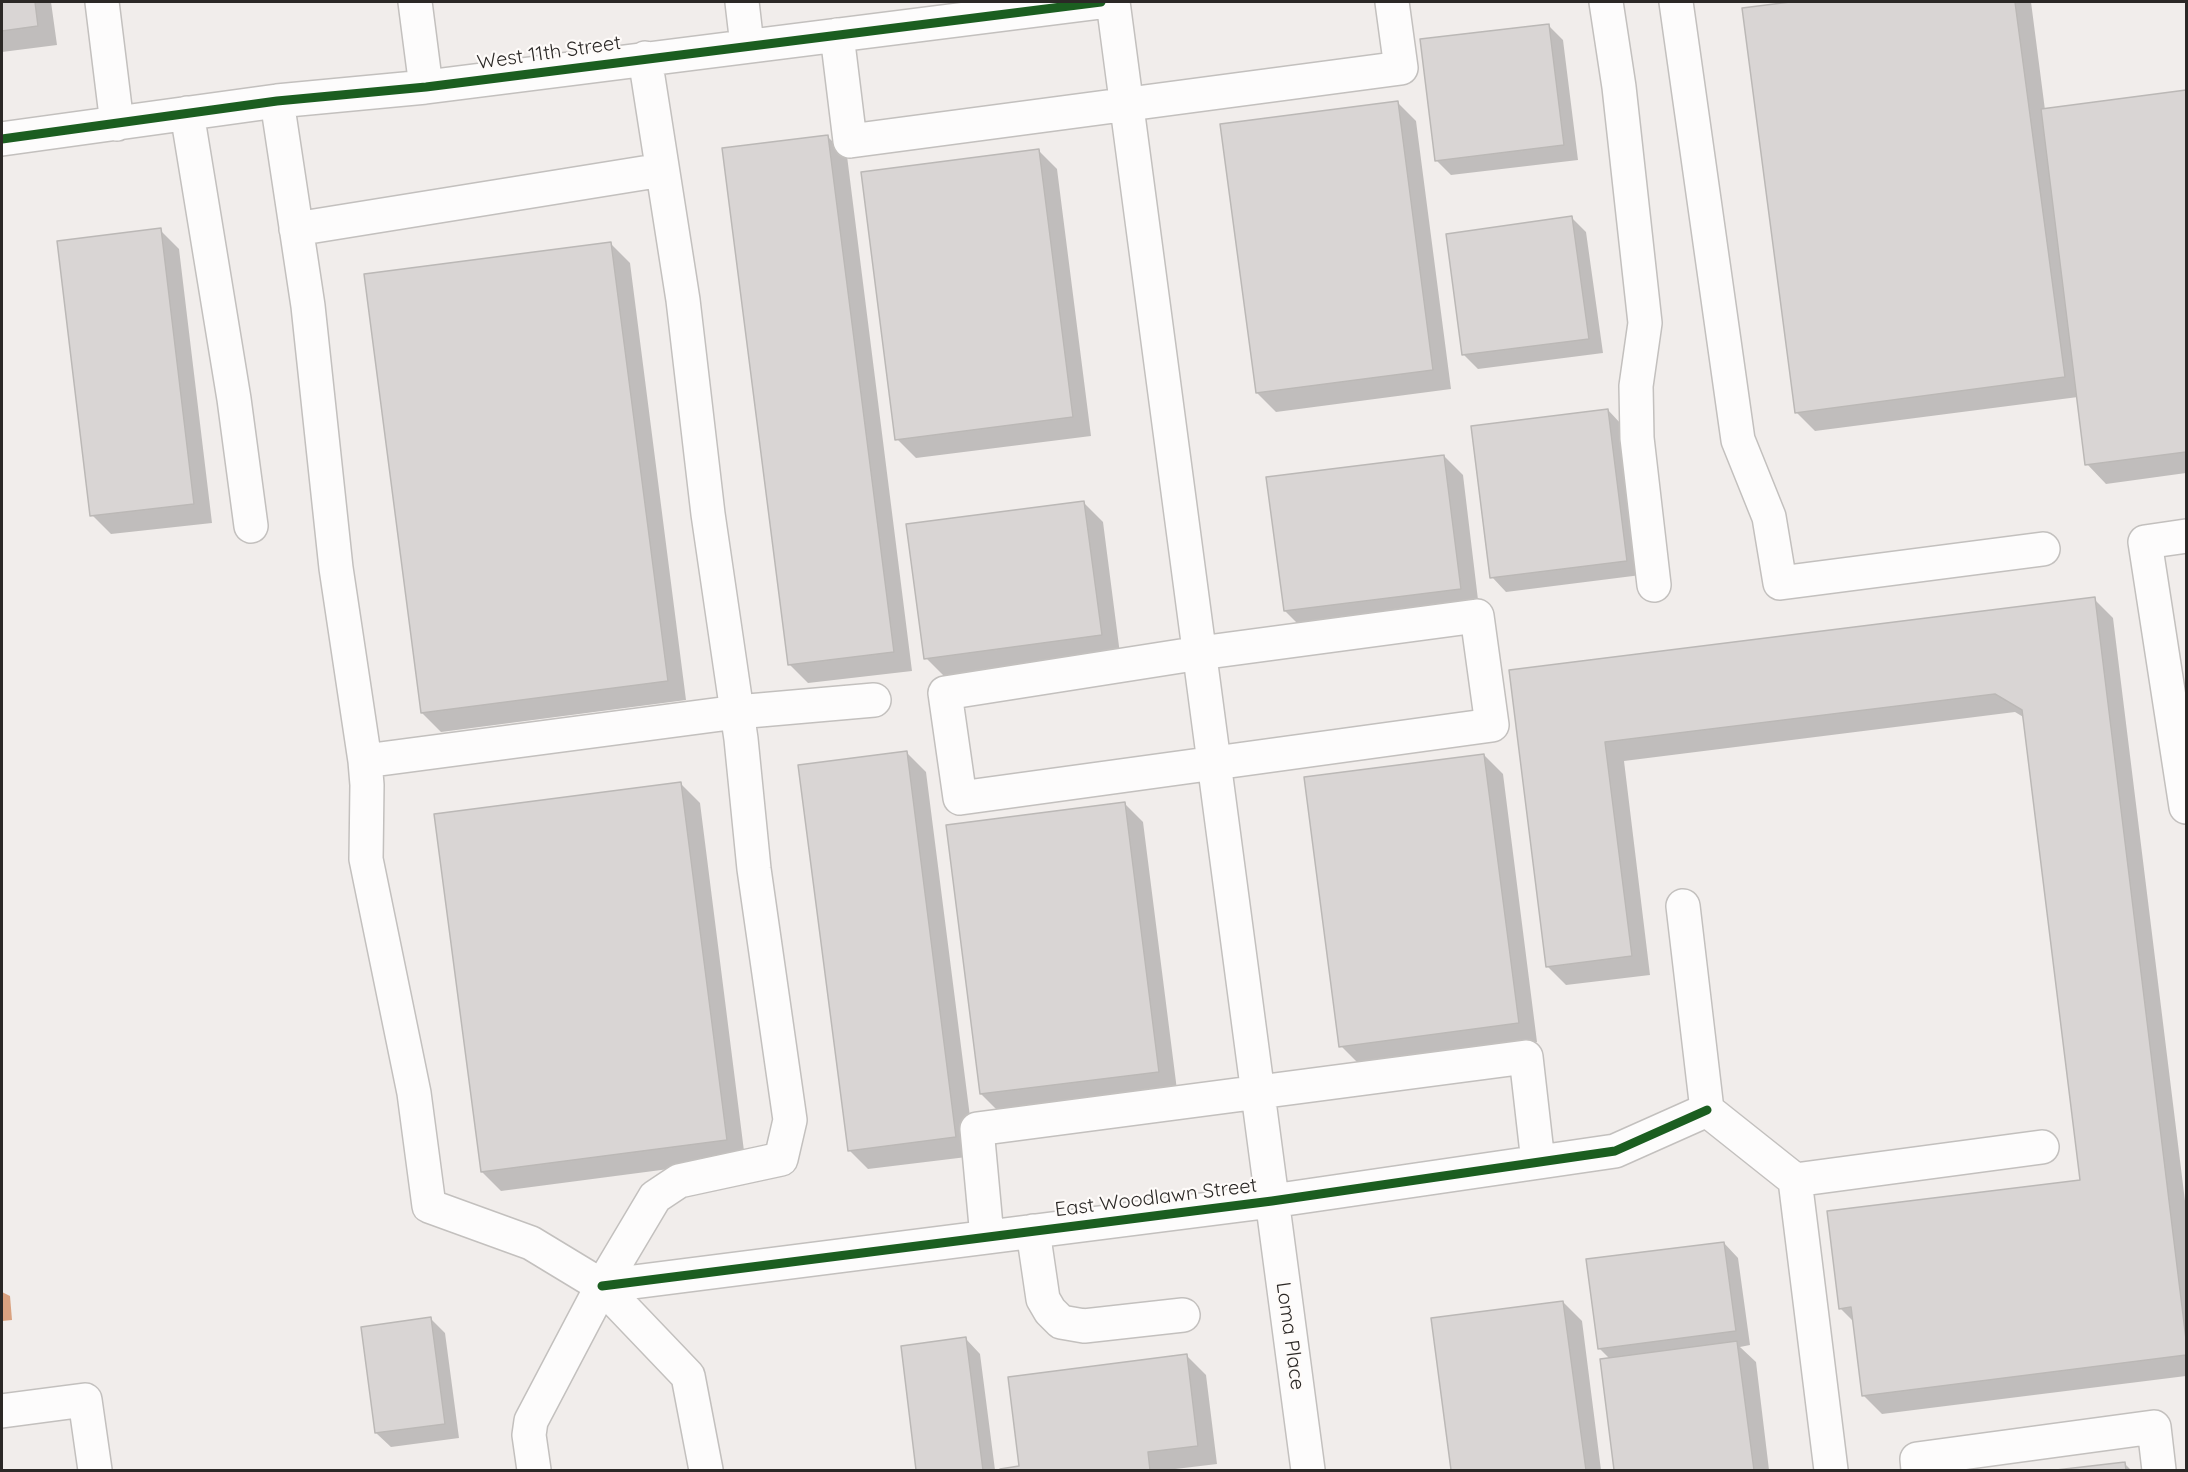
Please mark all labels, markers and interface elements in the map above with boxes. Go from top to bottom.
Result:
street label: West 11th Street [476,31,622,75]
street label: East Woodlawn Street [1053,1174,1259,1222]
street label: Loma Place [1271,1280,1309,1392]

